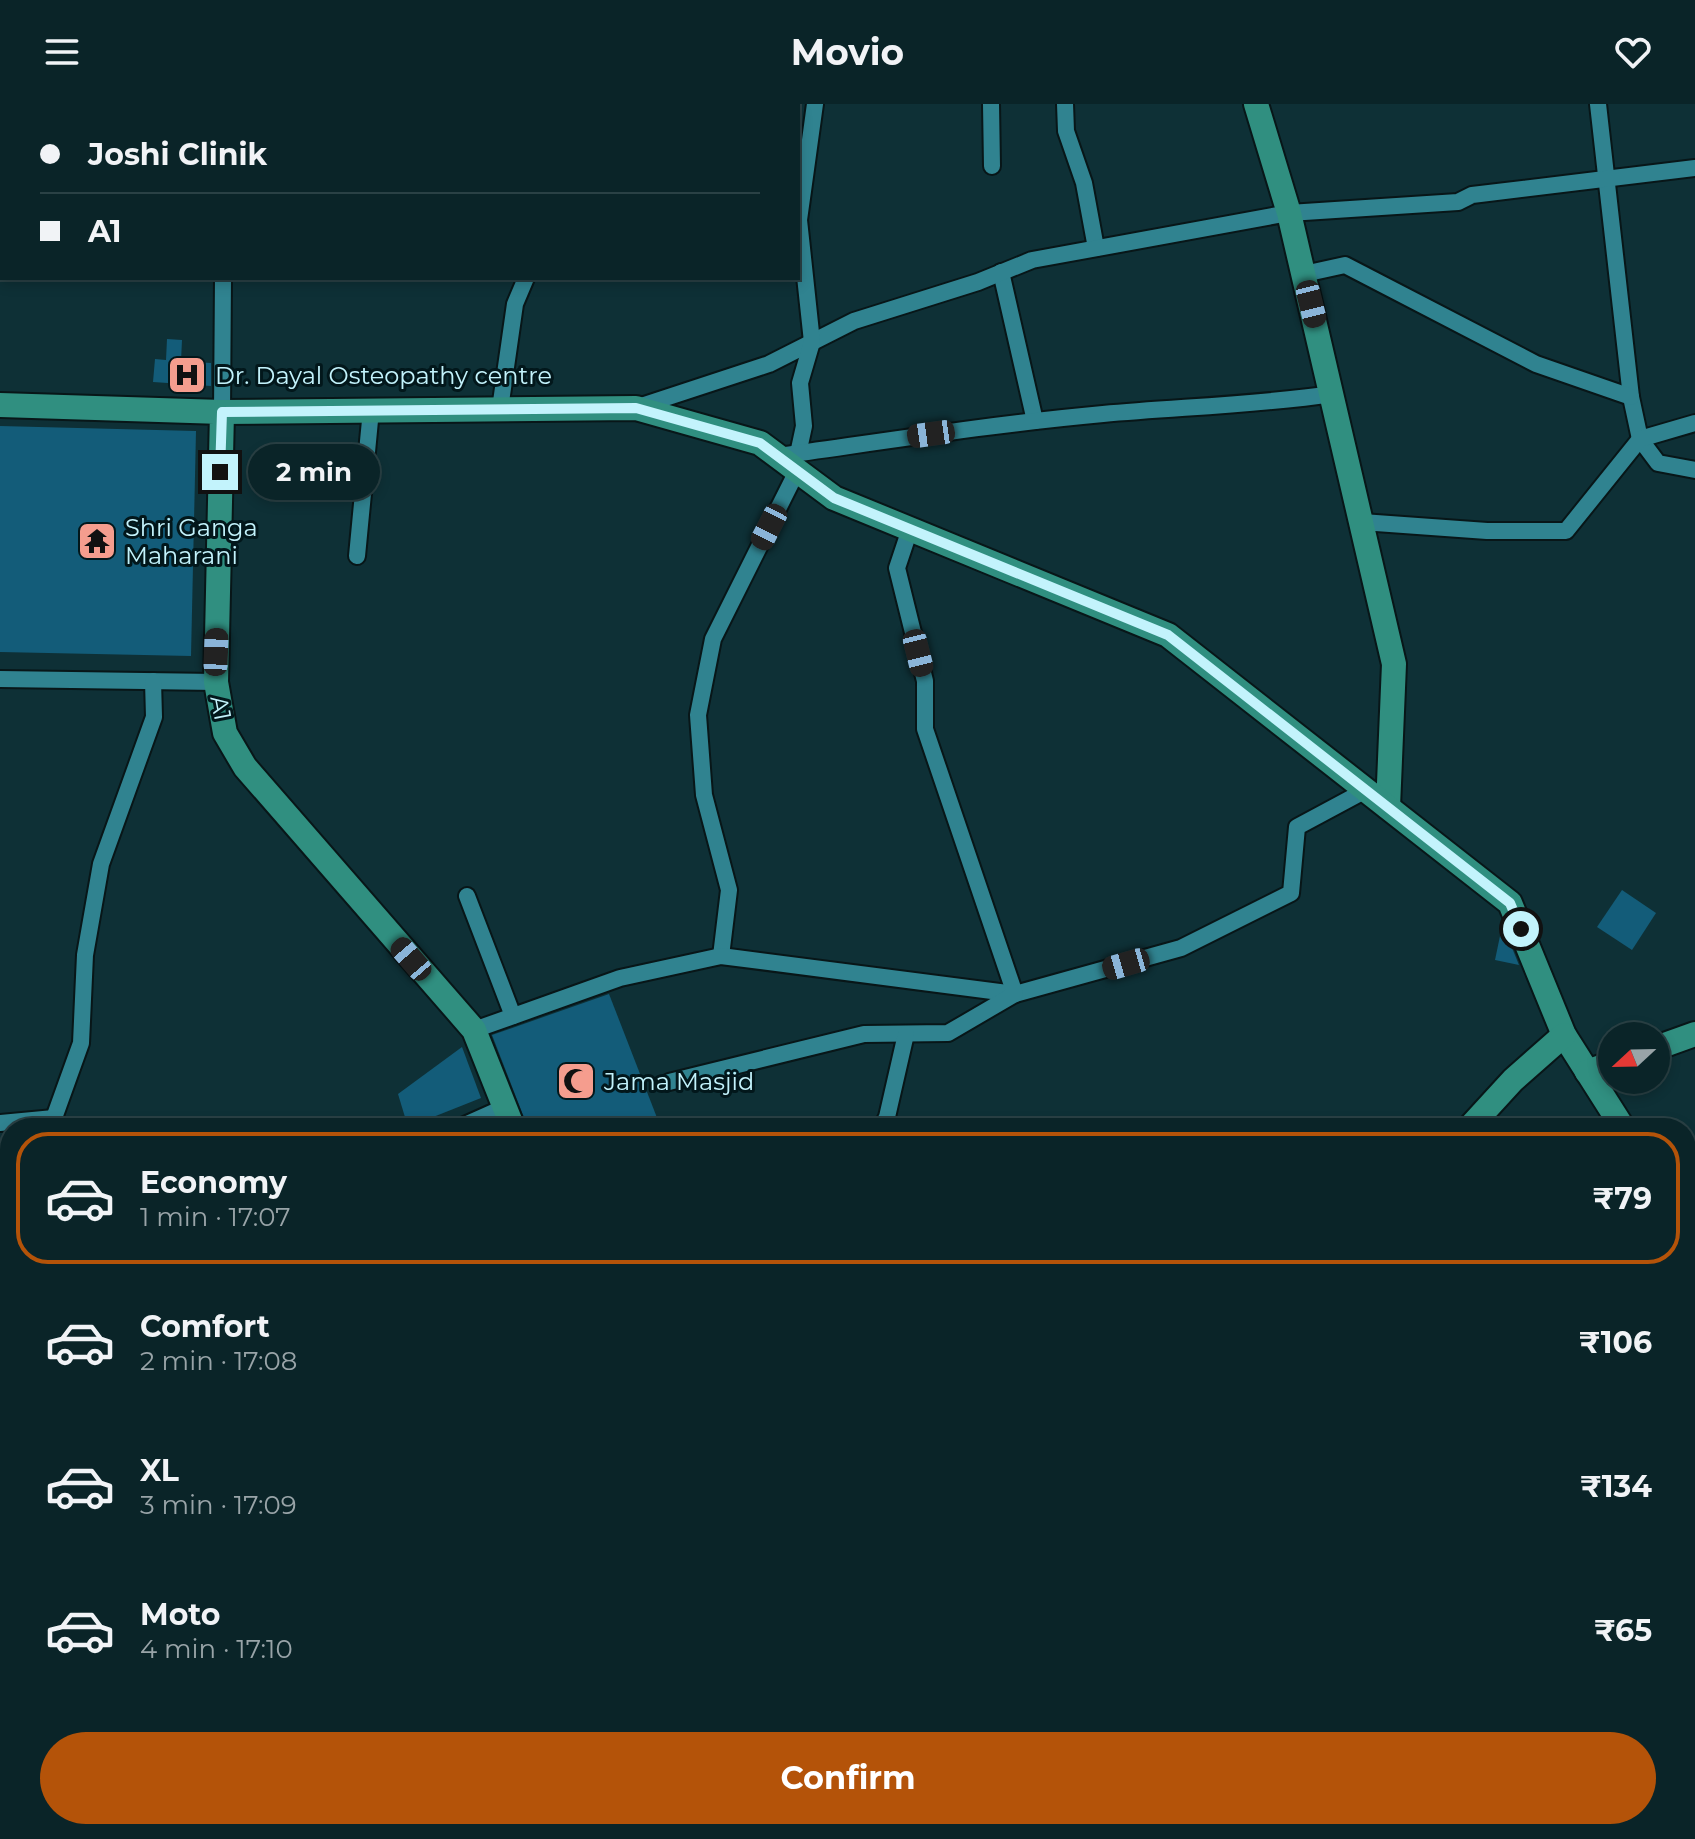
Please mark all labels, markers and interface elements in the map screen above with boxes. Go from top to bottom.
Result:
icon: menu [40,30,84,74]
text: Movio [791,30,904,74]
icon: heart [1611,30,1655,74]
text: Joshi Clinik [88,136,267,173]
text: A1 [88,213,121,250]
car [1294,278,1328,330]
hospital icon: Dr. Dayal Osteopathy centre [166,354,208,396]
place label: Dr. Dayal Osteopathy centre [215,361,552,390]
car [906,419,956,449]
callout: 2 min [248,444,380,500]
route end [202,454,238,490]
text: 2 min [276,456,352,488]
car [747,500,791,554]
place label: Shri Ganga Maharani [125,513,258,570]
temple icon: Shri Ganga Maharani [76,520,118,562]
car [901,627,935,679]
car [203,628,229,676]
street label: A1 [204,693,238,723]
route start [1503,911,1539,947]
car [386,933,436,985]
car [1100,946,1152,982]
north arrow [1598,1022,1670,1094]
map controls [1598,1022,1670,1094]
mosque icon: Jama Masjid [555,1060,597,1102]
place label: Jama Masjid [603,1067,754,1096]
icon: car [44,1162,116,1234]
text: Economy [140,1164,287,1201]
text: ₹79 [1592,1180,1652,1217]
text: 1 min · 17:07 [140,1201,291,1233]
icon: car [44,1306,116,1378]
text: Comfort [140,1308,270,1345]
text: ₹106 [1579,1324,1652,1361]
text: 2 min · 17:08 [140,1345,297,1377]
icon: car [44,1450,116,1522]
text: XL [140,1452,179,1489]
text: ₹134 [1580,1468,1652,1505]
text: 3 min · 17:09 [140,1489,297,1521]
icon: car [44,1594,116,1666]
text: Moto [140,1596,221,1633]
text: ₹65 [1594,1612,1652,1649]
text: 4 min · 17:10 [140,1633,293,1665]
button: Confirm [40,1732,1656,1824]

